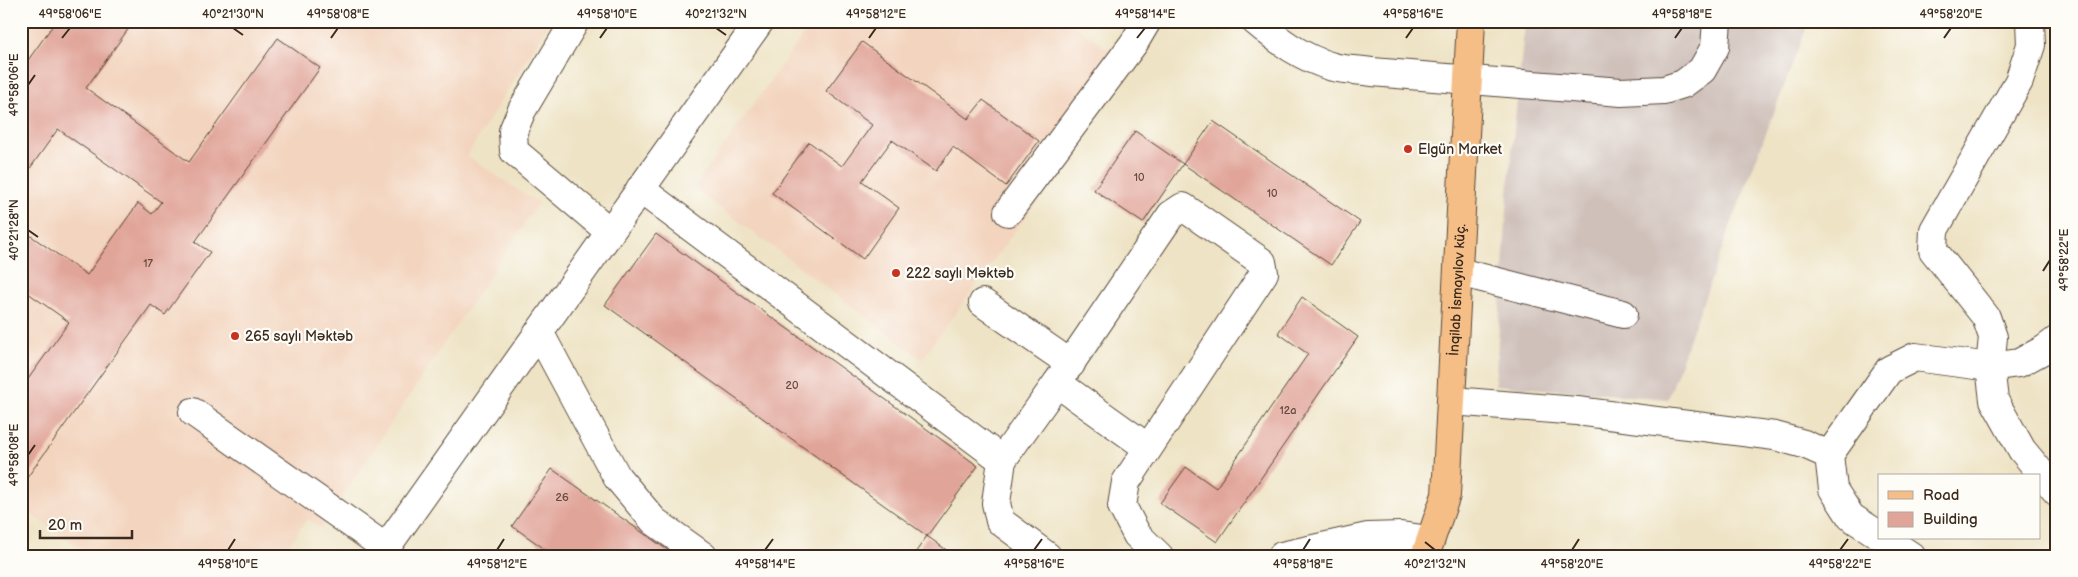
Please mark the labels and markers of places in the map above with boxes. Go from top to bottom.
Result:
place label: Elgün Market [1418,141,1503,158]
marker: Elgün Market [1402,143,1414,155]
place label: 222 saylı Məktəb [906,265,1014,282]
marker: 222 saylı Məktəb [890,267,902,279]
place label: 265 saylı Məktəb [245,328,353,345]
marker: 265 saylı Məktəb [229,330,241,342]

